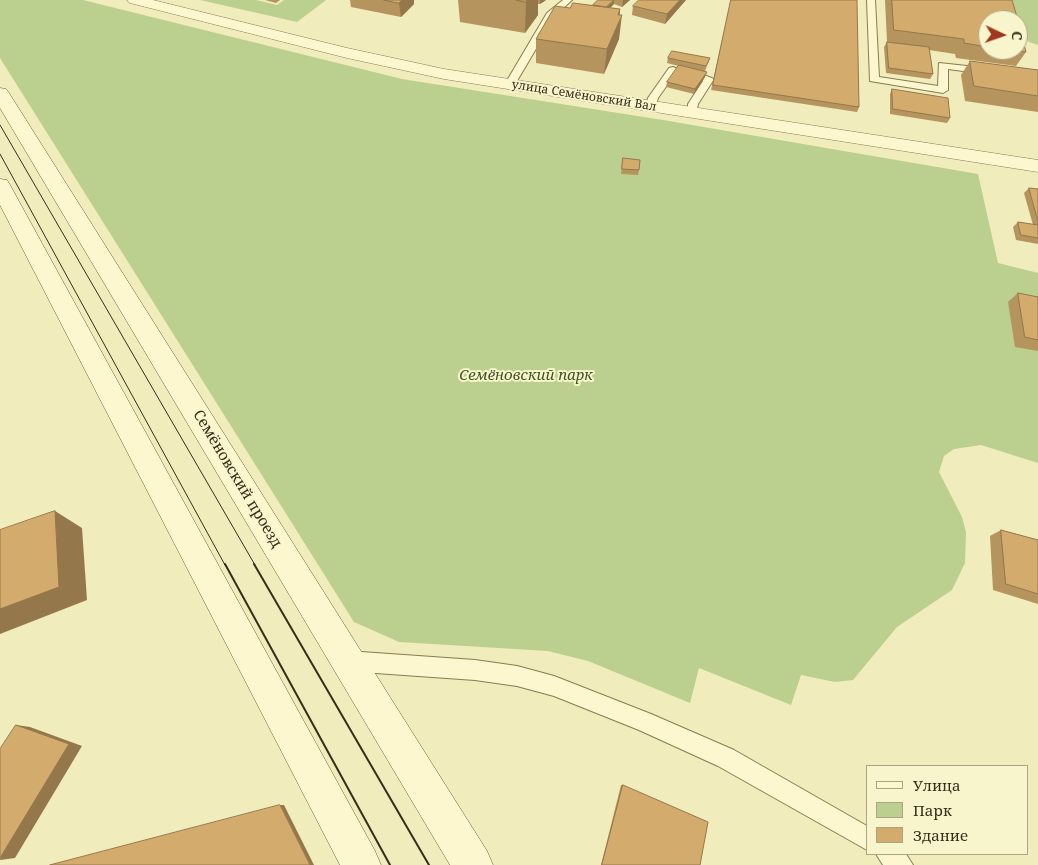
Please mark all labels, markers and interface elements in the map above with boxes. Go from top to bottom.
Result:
north arrow [978,10,1028,60]
text: С [1008,31,1027,41]
street label: улица Семёновский Вал [511,77,657,115]
park label: Семёновский парк [459,367,593,385]
street label: Семёновский проезд [189,407,285,551]
legend [866,765,1028,855]
text: Улица [913,775,961,795]
text: Парк [913,800,952,820]
text: Здание [913,825,968,845]

